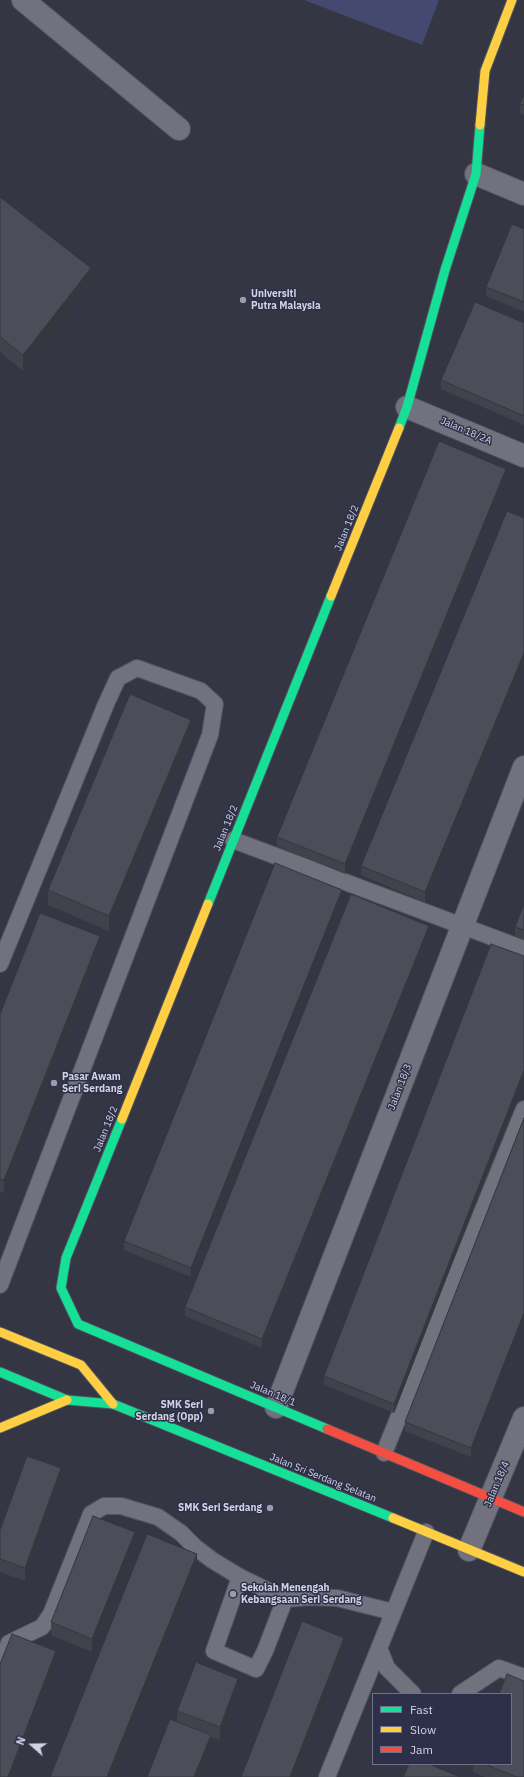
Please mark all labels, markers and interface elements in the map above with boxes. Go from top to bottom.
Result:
place label: Universiti Putra Malaysia [251,288,321,312]
marker: Universiti Putra Malaysia [238,295,248,305]
street label: Jalan 18/2A [438,415,494,447]
street label: Jalan 18/2 [332,503,362,553]
street label: Jalan 18/2 [211,803,241,853]
street label: Jalan 18/3 [386,1062,414,1112]
place label: Pasar Awam Seri Serdang [62,1071,122,1094]
marker: Pasar Awam Seri Serdang [49,1078,59,1088]
street label: Jalan 18/2 [91,1104,121,1154]
street label: Jalan 18/1 [248,1379,298,1409]
place label: SMK Seri Serdang (Opp) [135,1399,203,1422]
marker: SMK Seri Serdang (Opp) [206,1406,216,1416]
street label: Jalan Sri Serdang Selatan [268,1451,378,1505]
street label: Jalan 18/4 [482,1459,512,1509]
place label: SMK Seri Serdang [178,1502,262,1514]
marker: SMK Seri Serdang [265,1503,275,1513]
place label: Sekolah Menengah Kebangsaan Seri Serdang [241,1582,362,1606]
marker: Sekolah Menengah Kebangsaan Seri Serdang [228,1589,238,1599]
legend [372,1693,512,1765]
text: Fast [410,1702,433,1717]
text: Slow [410,1722,436,1737]
north arrow [12,1725,52,1765]
text: N [13,1735,29,1747]
text: Jam [410,1742,433,1757]

